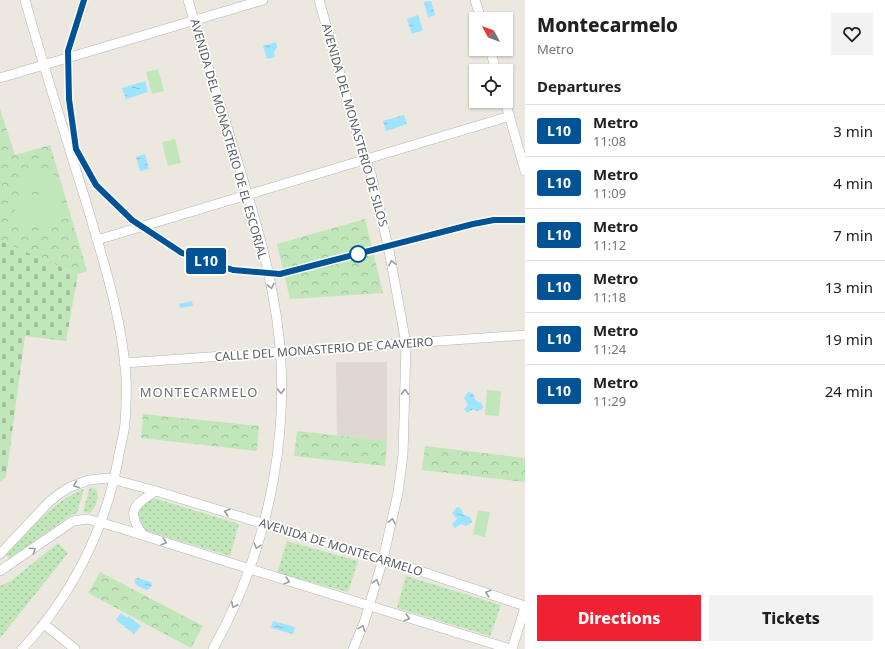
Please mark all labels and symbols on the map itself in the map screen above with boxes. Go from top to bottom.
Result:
north arrow [469,12,513,56]
street label: AVENIDA DEL MONASTERIO DE EL ESCORIAL [186,17,272,261]
street label: AVENIDA DEL MONASTERIO DE SILOS [318,21,392,229]
unlabelled marker [349,245,367,263]
line badge: L10 [183,248,229,274]
one-way arrow [389,260,397,266]
one-way arrow [266,283,275,290]
street label: CALLE DEL MONASTERIO DE CAAVEIRO [214,333,434,365]
district label: MONTECARMELO [140,383,258,401]
one-way arrow [277,388,286,394]
one-way arrow [401,389,409,395]
one-way arrow [73,481,80,489]
one-way arrow [224,508,231,517]
street label: AVENIDA DE MONTECARMELO [257,514,425,580]
one-way arrow [388,518,396,524]
one-way arrow [161,537,168,546]
one-way arrow [253,542,262,549]
one-way arrow [28,548,35,555]
one-way arrow [284,576,291,585]
one-way arrow [371,579,380,586]
one-way arrow [485,589,492,598]
one-way arrow [232,601,239,608]
one-way arrow [403,613,410,622]
one-way arrow [358,624,366,631]

